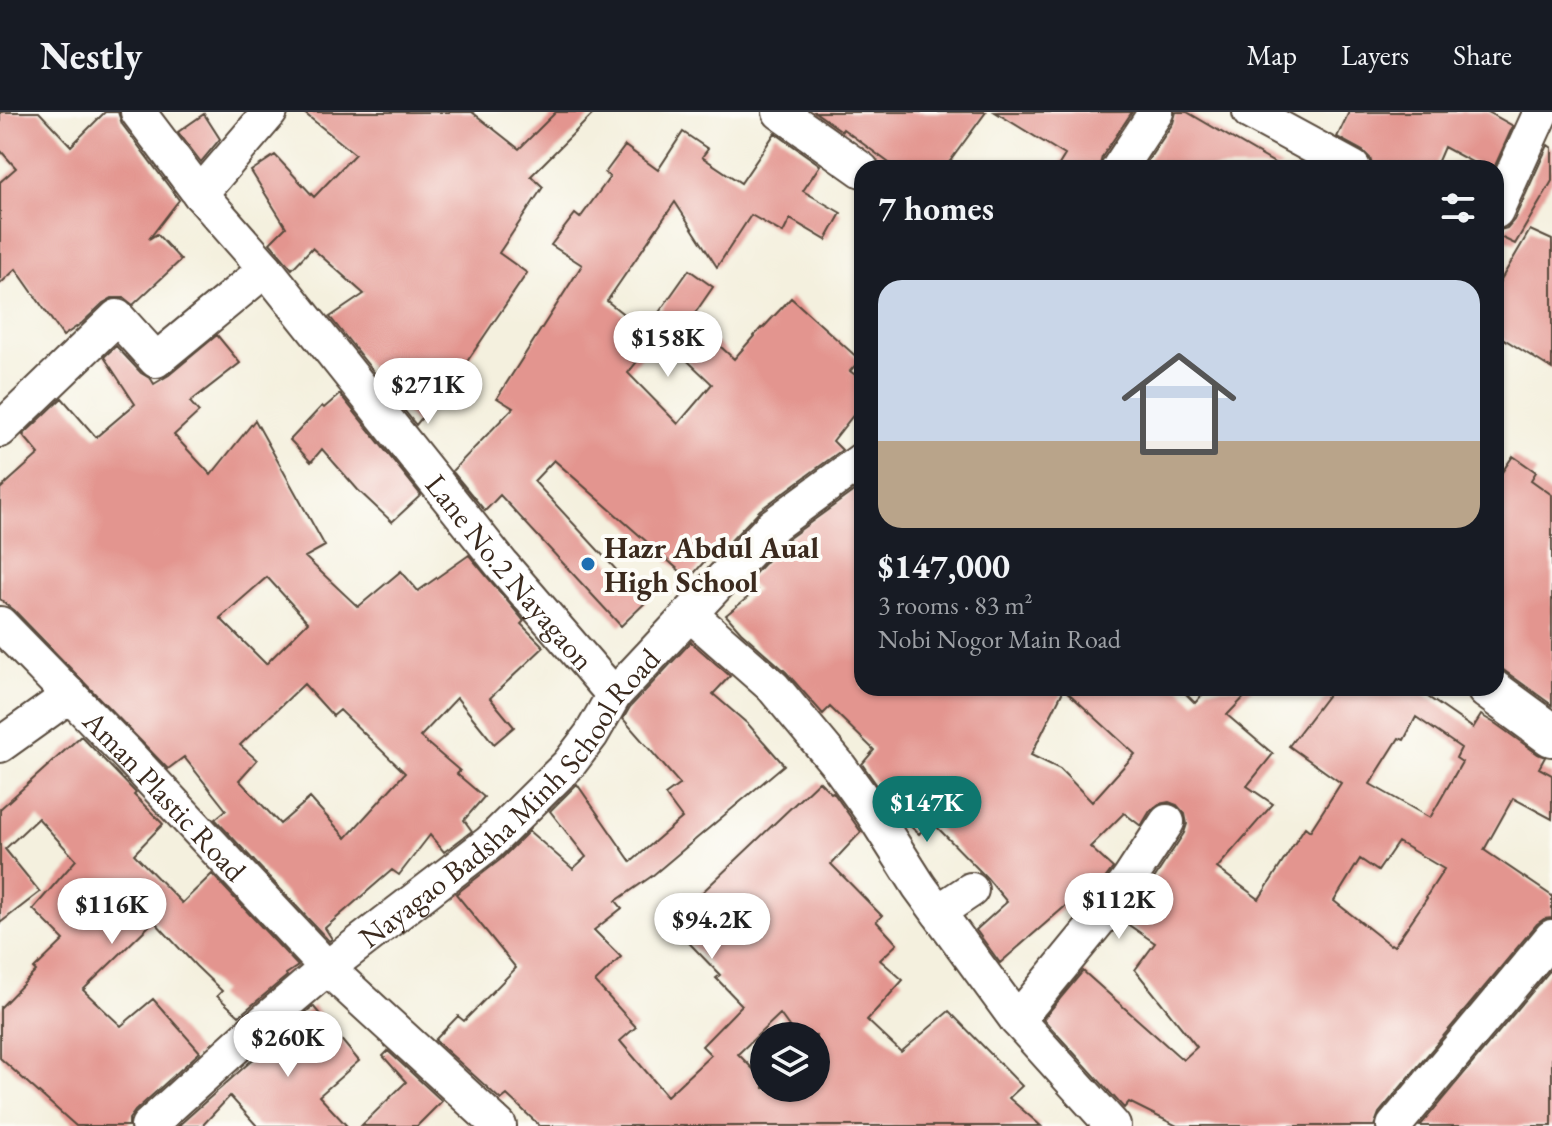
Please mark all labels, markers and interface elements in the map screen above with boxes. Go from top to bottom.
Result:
text: Nestly [40,31,142,80]
text: Map [1247,37,1297,73]
text: Layers [1341,37,1409,73]
text: Share [1453,37,1512,73]
text: 7 homes [878,186,994,230]
icon: filters [1436,186,1480,230]
pin: $158K [612,311,724,379]
text: $158K [631,320,705,354]
icon: home [1107,332,1251,476]
pin: $271K [372,358,484,426]
text: $271K [391,367,465,401]
street label: Lane No.2 Nayagaon [417,466,604,678]
place label: Hazr Abdul Aual High School [604,528,820,601]
text: $147,000 [878,544,1010,588]
marker: Hazr Abdul Aual High School [579,555,597,573]
text: 3 rooms · 83 m² [878,588,1033,622]
text: Nobi Nogor Main Road [878,622,1121,656]
street label: Nayagao Badsha Minh School Road [351,639,668,956]
street label: Aman Plastic Road [74,701,256,890]
pin: $147K [871,776,983,844]
text: $147K [890,785,964,819]
pin: $112K [1063,873,1175,941]
pin: $116K [56,878,168,946]
text: $112K [1082,882,1156,916]
text: $116K [75,887,149,921]
pin: $94.2K [647,893,777,961]
text: $94.2K [672,902,752,936]
pin: $260K [232,1011,344,1079]
text: $260K [251,1020,325,1054]
map controls [750,1022,830,1102]
button: layers [750,1022,830,1102]

